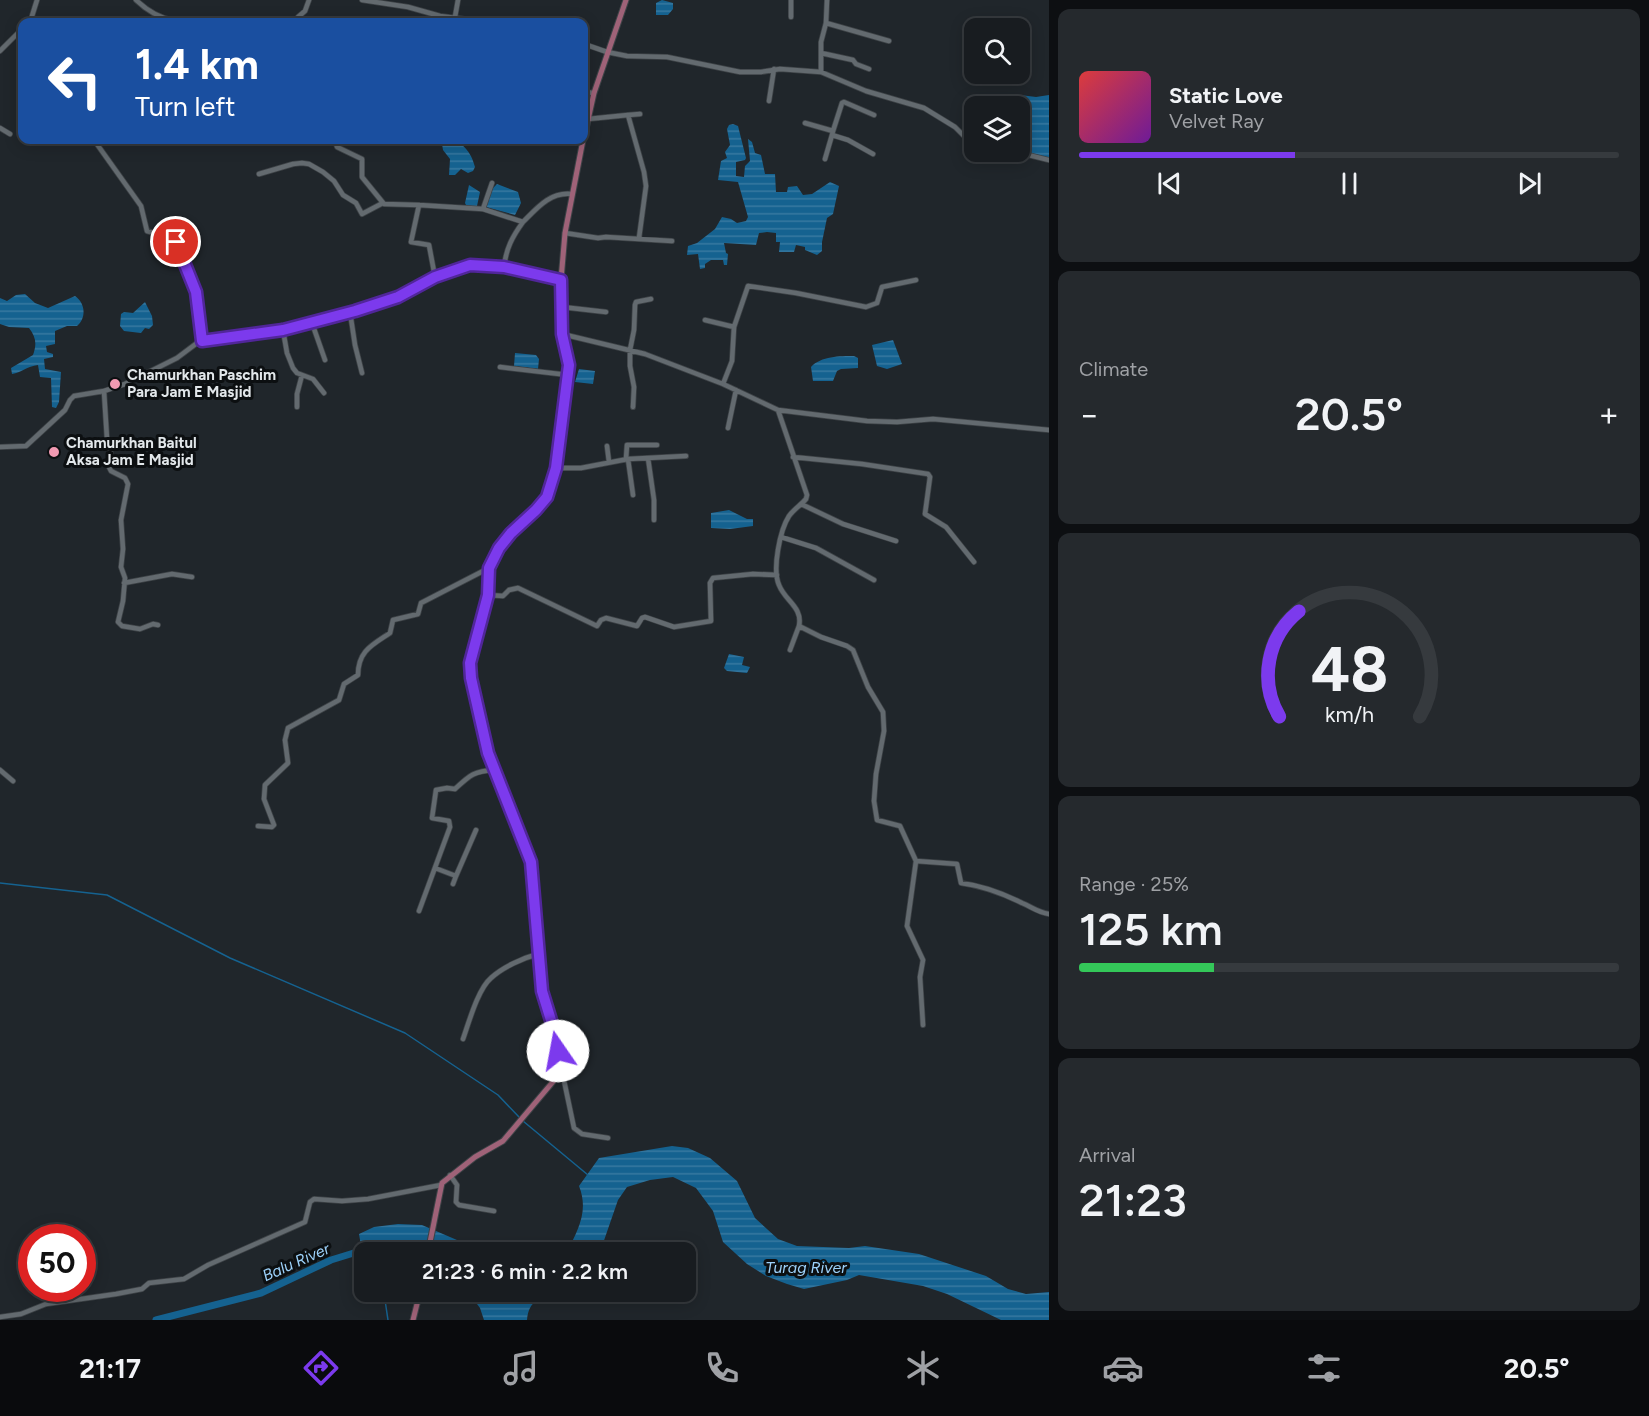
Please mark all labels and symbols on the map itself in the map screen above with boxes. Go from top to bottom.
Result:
pin [150,216,201,267]
place label: Chamurkhan Paschim Para Jam E Masjid [127,366,276,401]
marker: Chamurkhan Paschim Para Jam E Masjid [108,377,122,391]
place label: Chamurkhan Baitul Aksa Jam E Masjid [66,434,197,469]
marker: Chamurkhan Baitul Aksa Jam E Masjid [47,445,61,459]
position arrow [526,1019,590,1083]
speed limit sign: 50 [18,1224,96,1302]
water label: Balu River [259,1239,333,1285]
water label: Turag River [765,1258,847,1277]

